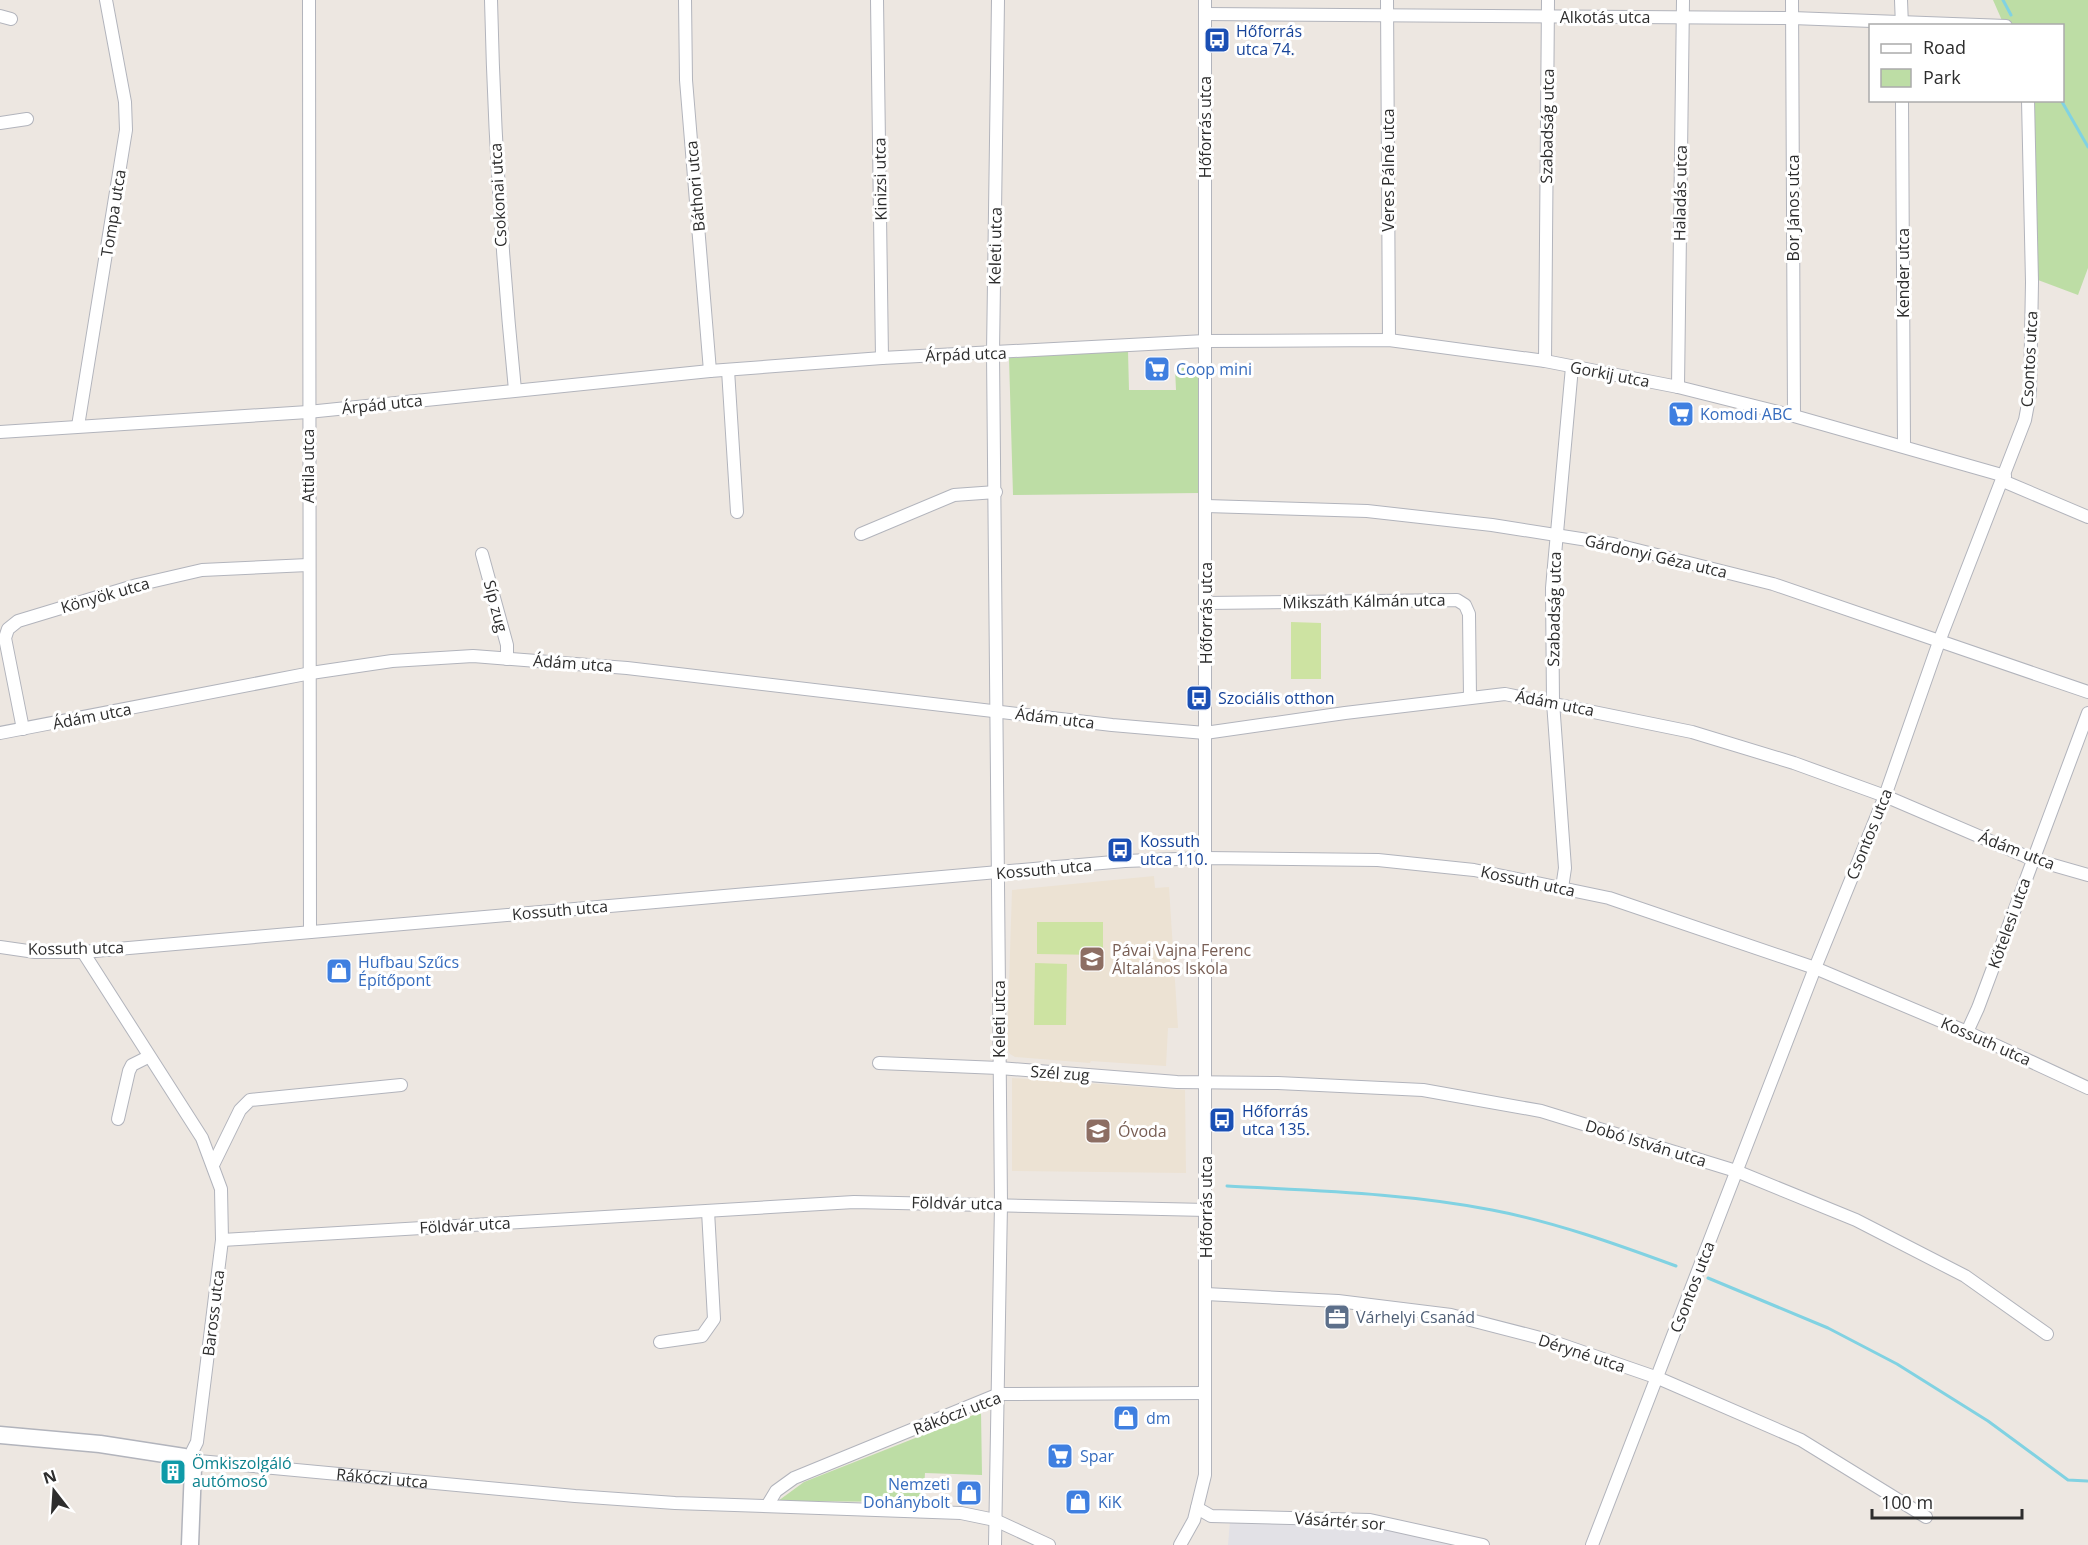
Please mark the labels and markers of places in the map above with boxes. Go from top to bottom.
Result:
place label: Hőforrás utca 74. [1236,20,1302,60]
bus stop icon: Hőforrás utca 74. [1202,25,1232,55]
supermarket icon: Coop mini [1142,354,1172,384]
place label: Coop mini [1176,358,1252,380]
supermarket icon: Komodi ABC [1666,399,1696,429]
place label: Komodi ABC [1700,403,1792,425]
bus stop icon: Szociális otthon [1184,683,1214,713]
place label: Szociális otthon [1218,687,1335,709]
place label: Kossuth utca 110. [1140,830,1208,870]
bus stop icon: Kossuth utca 110. [1105,835,1135,865]
place label: Pávai Vajna Ferenc Általános Iskola [1112,939,1252,979]
school or university icon: Pávai Vajna Ferenc Általános Iskola [1077,944,1107,974]
place label: Hufbau Szűcs Építőpont [358,951,459,991]
shop icon: Hufbau Szűcs Építőpont [324,956,354,986]
place label: Hőforrás utca 135. [1242,1100,1310,1140]
bus stop icon: Hőforrás utca 135. [1207,1105,1237,1135]
school or university icon: Óvoda [1083,1116,1113,1146]
place label: Óvoda [1118,1120,1167,1142]
office icon: Várhelyi Csanád [1322,1302,1352,1332]
place label: Várhelyi Csanád [1356,1306,1475,1328]
shop icon: dm [1111,1403,1141,1433]
place label: dm [1146,1407,1171,1429]
supermarket icon: Spar [1045,1441,1075,1471]
place label: Spar [1080,1445,1114,1467]
place label: Ömkiszolgáló autómosó [192,1452,292,1492]
building icon: Ömkiszolgáló autómosó [158,1457,188,1487]
place label: Nemzeti Dohánybolt [863,1473,950,1513]
shop icon: Nemzeti Dohánybolt [954,1478,984,1508]
shop icon: KiK [1063,1487,1093,1517]
place label: KiK [1098,1491,1122,1513]

